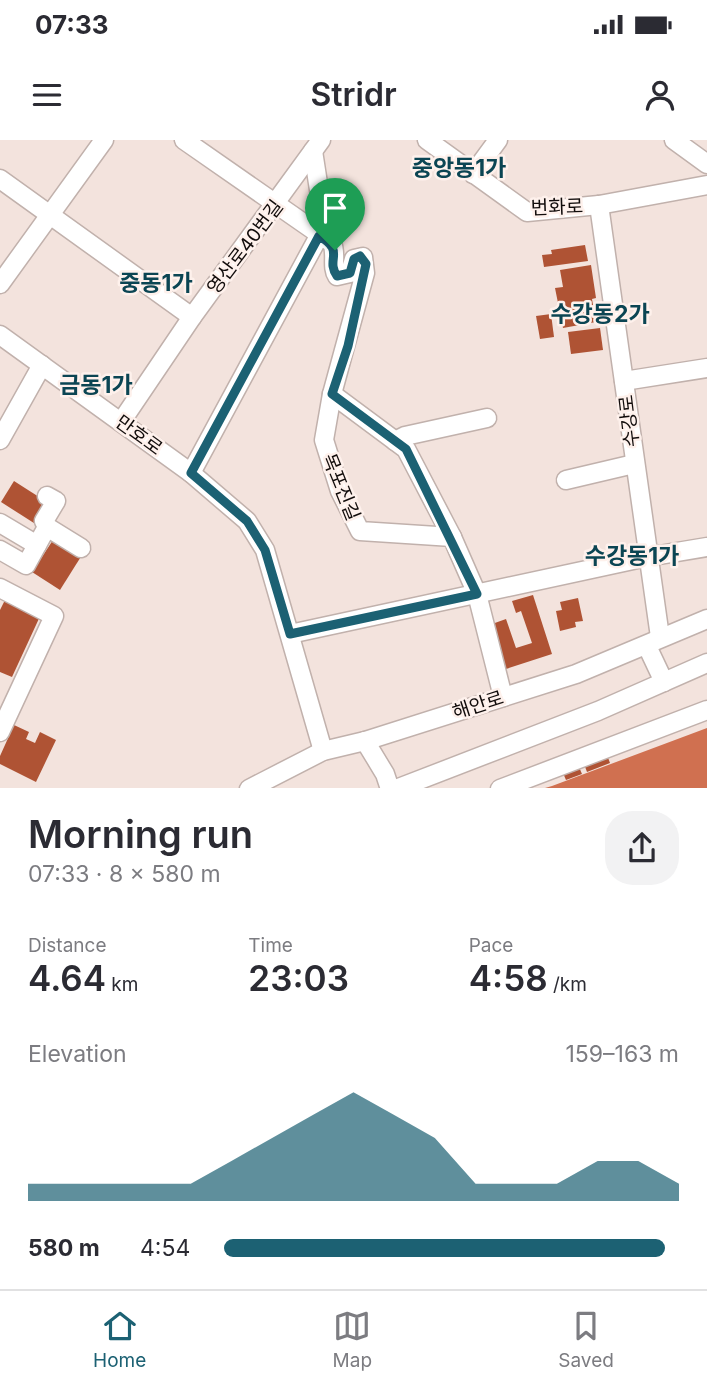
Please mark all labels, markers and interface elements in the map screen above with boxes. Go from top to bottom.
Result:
text: 07:33 [35,9,109,40]
text: Stridr [310,75,397,114]
icon: menu [28,76,66,114]
icon: person [641,76,679,114]
district label: 중앙동1가 [412,154,506,182]
pin [305,178,365,250]
icon: arrive [316,189,354,227]
street label: 영산로40번길 [202,195,288,299]
street label: 번화로 [530,195,584,219]
district label: 중동1가 [119,269,193,297]
district label: 수강동2가 [550,300,650,328]
district label: 금동1가 [59,371,133,399]
street label: 수강로 [614,394,644,448]
street label: 만호로 [111,410,167,460]
street label: 목포진길 [317,450,365,524]
district label: 수강동1가 [585,542,679,570]
street label: 해안로 [450,686,506,724]
text: Morning run [28,811,253,857]
button: share [605,811,679,885]
text: 07:33 · 8 × 580 m [28,860,221,888]
text: Distance [28,934,106,957]
text: Time [248,934,293,957]
text: Pace [469,934,513,957]
text: 4.64 [28,957,106,999]
text: 23:03 [248,957,349,999]
text: 4:58 [469,957,548,999]
text: km [106,973,138,996]
text: /km [548,973,587,996]
text: Elevation [28,1040,127,1068]
text: 159–163 m [565,1040,679,1068]
text: 580 m [28,1234,100,1262]
text: 4:54 [140,1234,190,1262]
tab: Home [93,1307,146,1372]
tab: Map [333,1307,372,1372]
tab: Saved [558,1307,614,1372]

